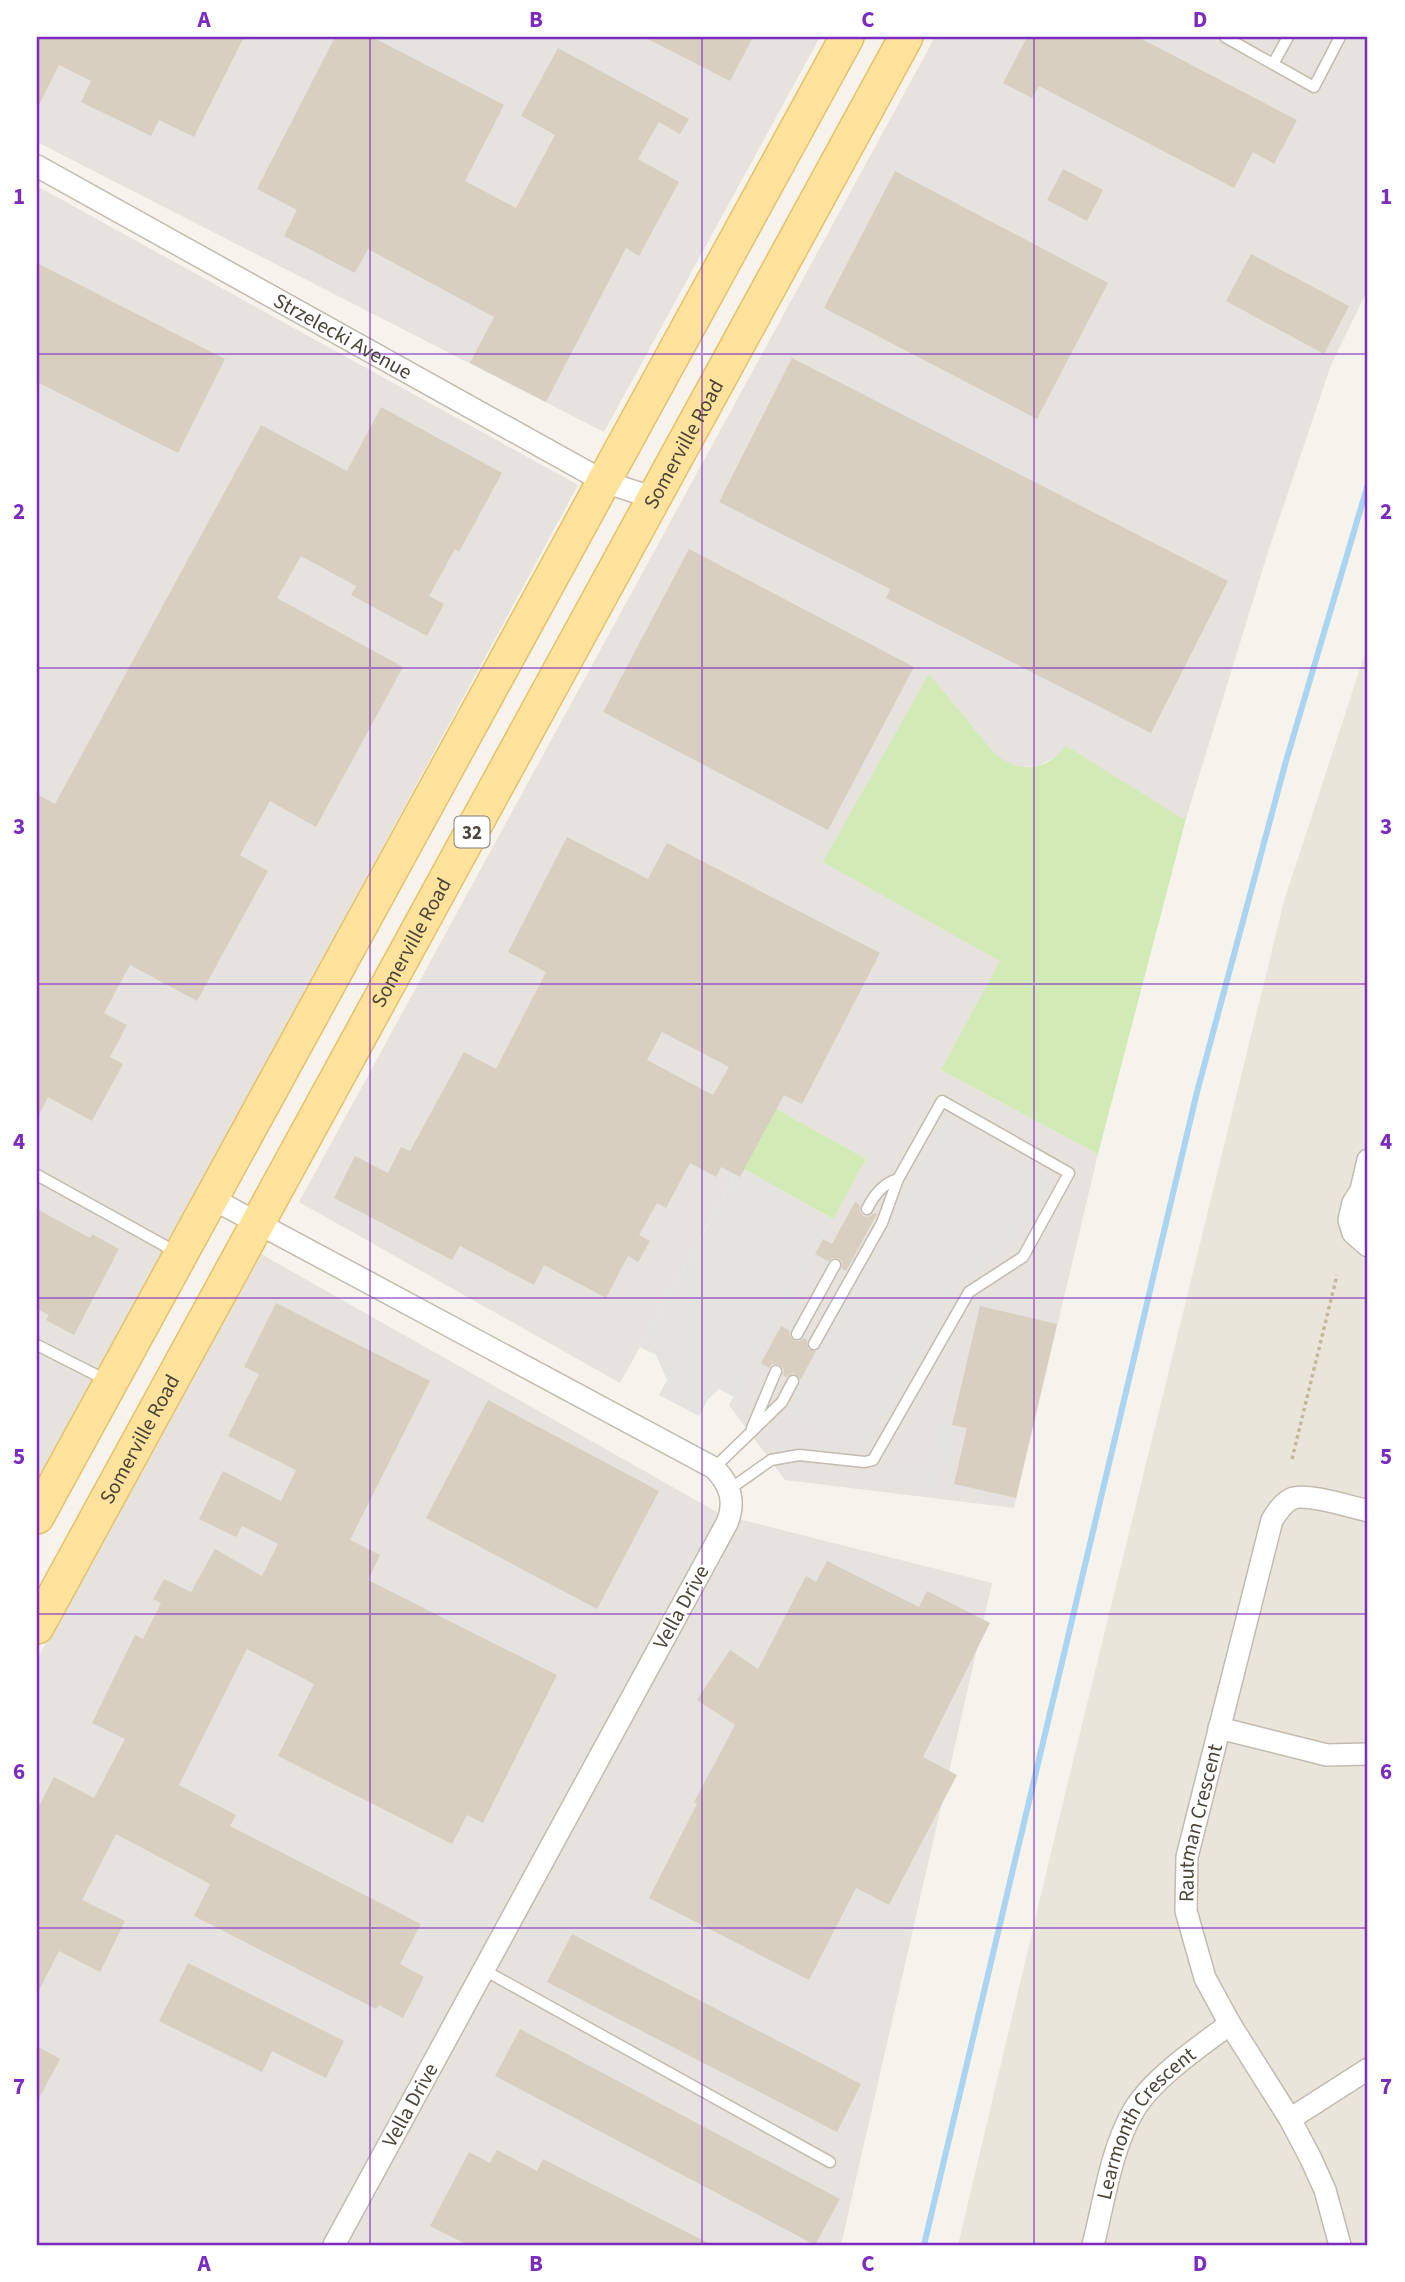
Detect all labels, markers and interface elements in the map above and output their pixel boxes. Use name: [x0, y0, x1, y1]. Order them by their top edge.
text: A: [196, 3, 211, 36]
text: B: [529, 3, 543, 36]
text: C: [861, 3, 875, 36]
text: D: [1193, 3, 1207, 36]
text: 1: [13, 180, 25, 213]
text: 1: [1380, 180, 1392, 213]
street label: Strzelecki Avenue: [268, 286, 417, 387]
street label: Somerville Road: [636, 374, 731, 514]
text: 2: [13, 495, 25, 528]
text: 2: [1380, 495, 1392, 528]
text: 3: [13, 810, 25, 843]
text: 3: [1380, 810, 1392, 843]
road number: 32: [454, 817, 490, 848]
street label: Somerville Road: [363, 872, 459, 1013]
text: 4: [13, 1125, 25, 1158]
text: 4: [1380, 1125, 1392, 1158]
street label: Somerville Road: [92, 1369, 187, 1509]
text: 5: [13, 1440, 25, 1473]
text: 5: [1380, 1440, 1392, 1473]
street label: Vella Drive: [646, 1560, 716, 1654]
street label: Rautman Crescent: [1171, 1741, 1230, 1902]
text: 6: [13, 1755, 25, 1788]
text: 6: [1380, 1755, 1392, 1788]
street label: Learmonth Crescent: [1089, 2040, 1202, 2202]
street label: Vella Drive: [375, 2058, 445, 2152]
text: 7: [13, 2070, 25, 2103]
text: 7: [1380, 2070, 1392, 2103]
text: A: [196, 2247, 211, 2280]
text: B: [529, 2247, 543, 2280]
text: C: [861, 2247, 875, 2280]
text: D: [1193, 2247, 1207, 2280]

